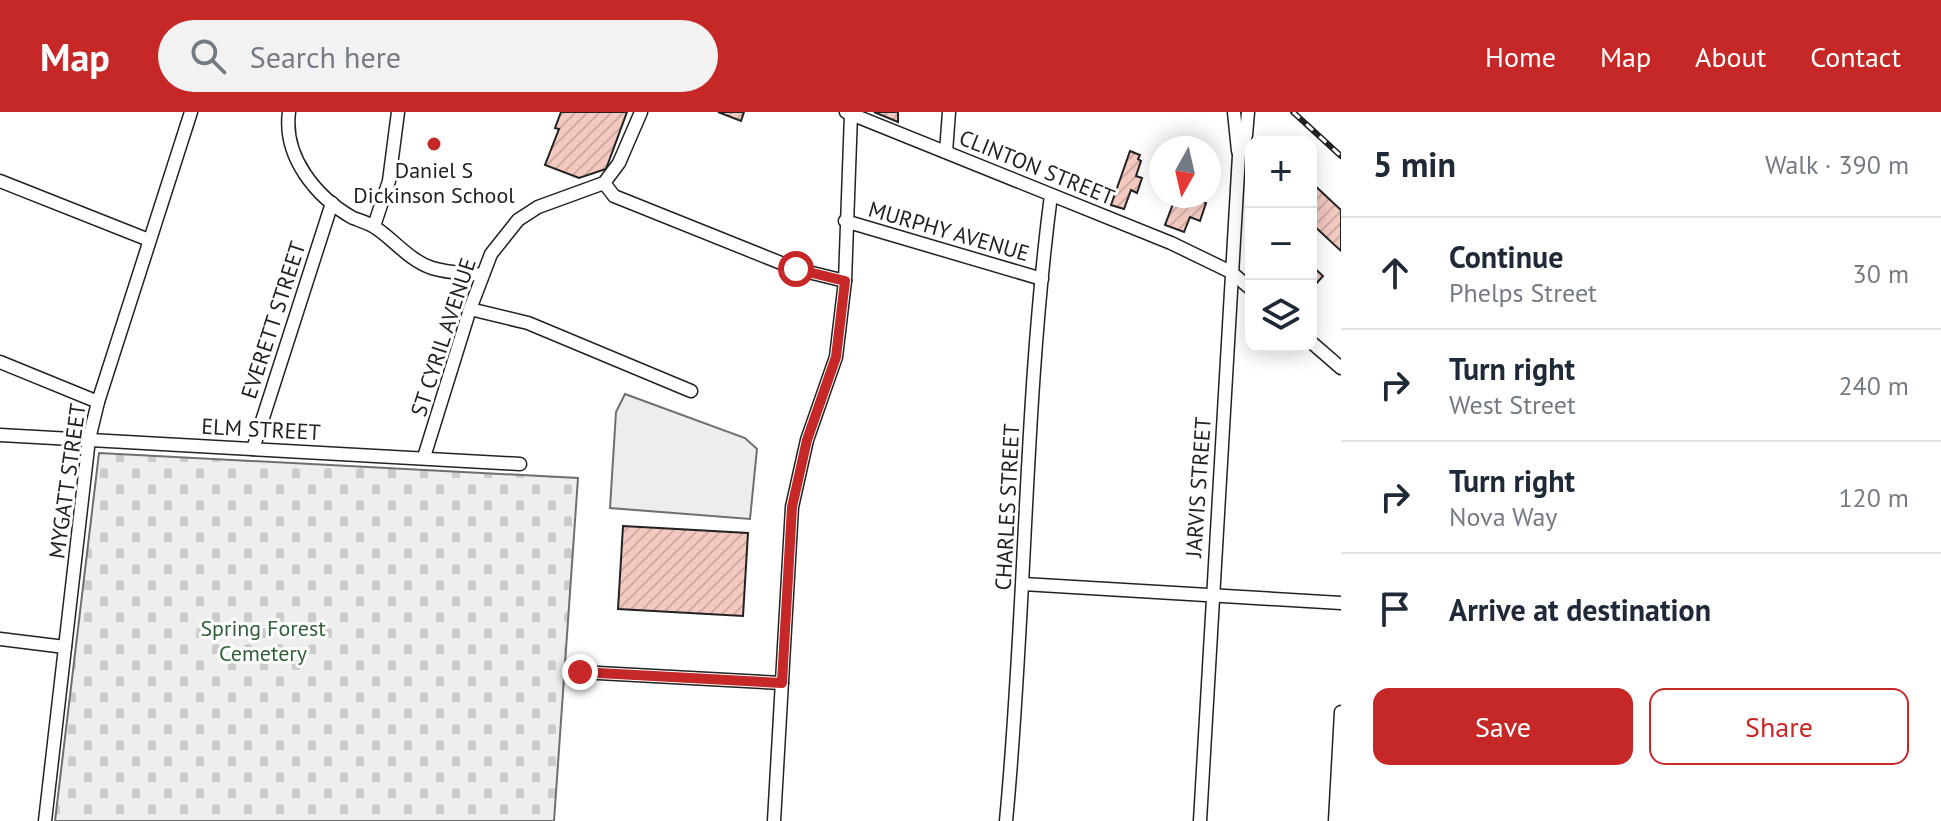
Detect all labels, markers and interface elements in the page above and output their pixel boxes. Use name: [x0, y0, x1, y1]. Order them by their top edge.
search box: [158, 20, 718, 92]
text: Map: [40, 32, 110, 81]
icon: search: [186, 34, 230, 78]
text: Search here: [250, 37, 401, 76]
text: Home: [1485, 38, 1556, 75]
text: Map: [1600, 38, 1651, 75]
text: About: [1695, 38, 1766, 75]
text: Contact: [1810, 38, 1901, 75]
street label: CLINTON STREET: [955, 123, 1119, 211]
marker: Daniel S Dickinson School: [425, 135, 443, 153]
north arrow: [1149, 136, 1221, 208]
map controls: [1245, 136, 1317, 352]
button: +: [1245, 136, 1317, 208]
text: 5 min: [1373, 142, 1456, 186]
text: Walk · 390 m: [1765, 148, 1909, 181]
place label: Daniel S Dickinson School: [353, 156, 515, 209]
street label: MURPHY AVENUE: [865, 195, 1033, 267]
button: −: [1245, 208, 1317, 280]
text: Continue: [1449, 237, 1563, 276]
street label: EVERETT STREET: [234, 238, 312, 402]
route start: [778, 251, 814, 287]
icon: ahead: [1373, 251, 1417, 295]
street label: ST CYRIL AVENUE: [404, 254, 482, 420]
text: 30 m: [1853, 257, 1909, 290]
text: Phelps Street: [1449, 276, 1597, 309]
button: layers: [1245, 280, 1317, 352]
text: Turn right: [1449, 349, 1575, 388]
icon: right: [1373, 363, 1417, 407]
text: 240 m: [1838, 369, 1909, 402]
text: West Street: [1449, 388, 1576, 421]
street label: MYGATT STREET: [42, 402, 92, 560]
street label: ELM STREET: [201, 412, 321, 446]
street label: JARVIS STREET: [1179, 416, 1217, 559]
street label: CHARLES STREET: [989, 423, 1025, 591]
text: Turn right: [1449, 461, 1575, 500]
icon: right: [1373, 475, 1417, 519]
text: 120 m: [1838, 481, 1909, 514]
text: Nova Way: [1449, 500, 1557, 533]
icon: arrive: [1373, 587, 1417, 631]
text: Arrive at destination: [1449, 590, 1711, 629]
park label: Spring Forest Cemetery: [200, 614, 326, 667]
route end: [562, 654, 598, 690]
button: Save: [1373, 688, 1633, 765]
button: Share: [1649, 688, 1909, 765]

